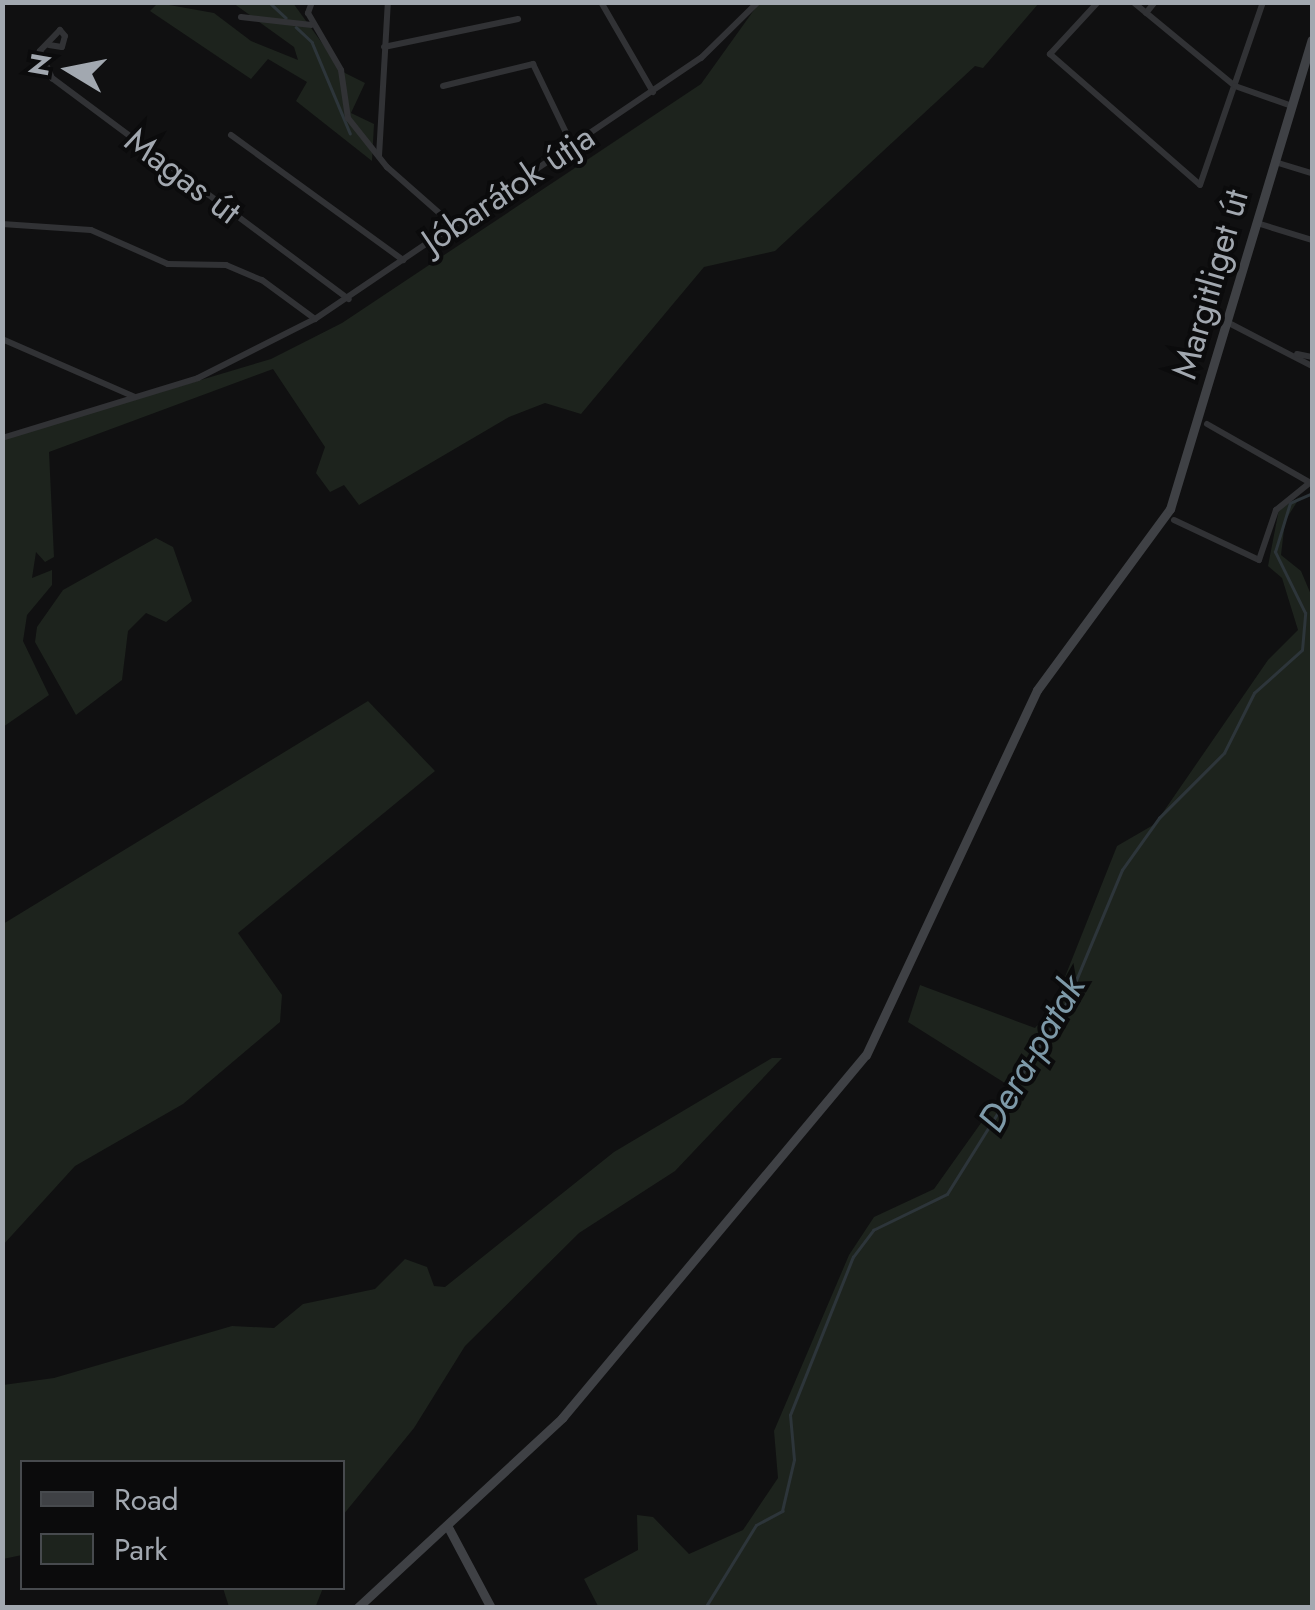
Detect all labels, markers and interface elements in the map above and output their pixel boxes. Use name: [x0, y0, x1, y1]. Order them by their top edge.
north arrow: [20, 20, 120, 120]
text: N: [18, 50, 62, 79]
street label: Jóbarátok útja: [414, 116, 602, 262]
street label: Magas út: [117, 119, 249, 233]
street label: Margitliget út: [1163, 185, 1257, 383]
water label: Dera-patak: [968, 966, 1094, 1140]
legend: [20, 1460, 345, 1590]
text: Road: [114, 1478, 179, 1521]
text: Park: [114, 1528, 167, 1571]

